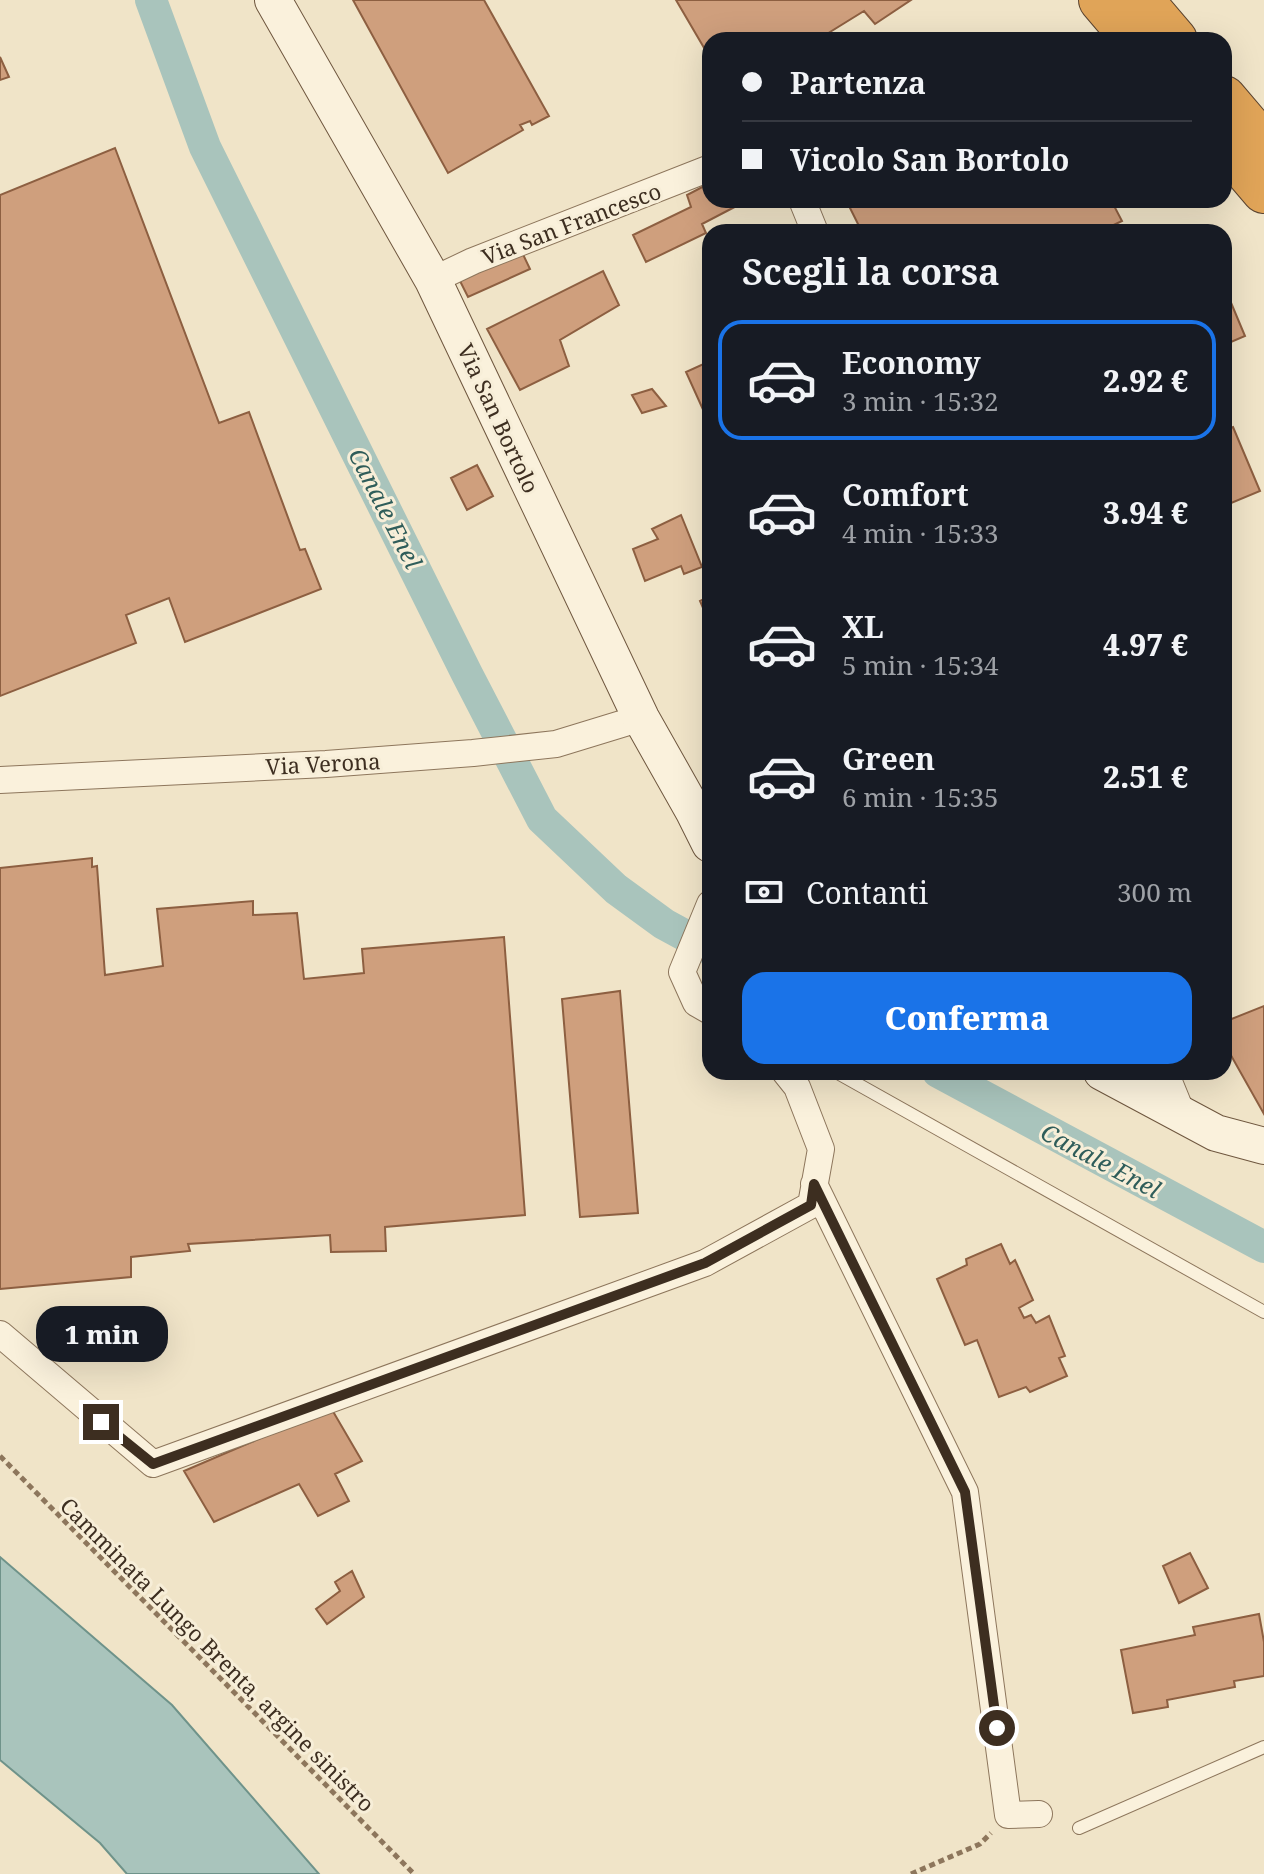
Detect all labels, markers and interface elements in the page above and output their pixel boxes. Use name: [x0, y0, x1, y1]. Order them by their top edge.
text: Partenza: [790, 62, 926, 103]
text: Vicolo San Bortolo: [790, 139, 1070, 180]
street label: Via San Francesco: [477, 175, 665, 271]
text: Scegli la corsa: [742, 247, 1000, 296]
street label: Via San Bortolo: [451, 338, 547, 498]
text: Economy: [842, 342, 981, 383]
icon: car: [746, 344, 818, 416]
text: 2.92 €: [1103, 360, 1188, 401]
text: 3 min · 15:32: [842, 383, 999, 419]
water label: Canale Enel: [342, 442, 431, 574]
text: Comfort: [842, 474, 969, 515]
icon: car: [746, 476, 818, 548]
text: 3.94 €: [1103, 492, 1188, 533]
text: 4 min · 15:33: [842, 515, 999, 551]
text: XL: [842, 606, 884, 647]
icon: car: [746, 608, 818, 680]
text: 4.97 €: [1103, 624, 1188, 665]
text: 5 min · 15:34: [842, 647, 999, 683]
text: Green: [842, 738, 935, 779]
icon: car: [746, 740, 818, 812]
street label: Via Verona: [265, 745, 381, 781]
text: 2.51 €: [1103, 756, 1188, 797]
text: 6 min · 15:35: [842, 779, 999, 815]
icon: cash: [742, 870, 786, 914]
text: Contanti: [806, 872, 928, 913]
text: 300 m: [1117, 874, 1192, 910]
button: Conferma: [742, 972, 1192, 1064]
water label: Canale Enel: [1035, 1115, 1167, 1206]
callout: 1 min: [35, 1306, 167, 1362]
text: 1 min: [65, 1316, 139, 1352]
route end: [83, 1404, 119, 1440]
street label: Camminata Lungo Brenta, argine sinistro: [54, 1490, 382, 1818]
route start: [979, 1710, 1015, 1746]

